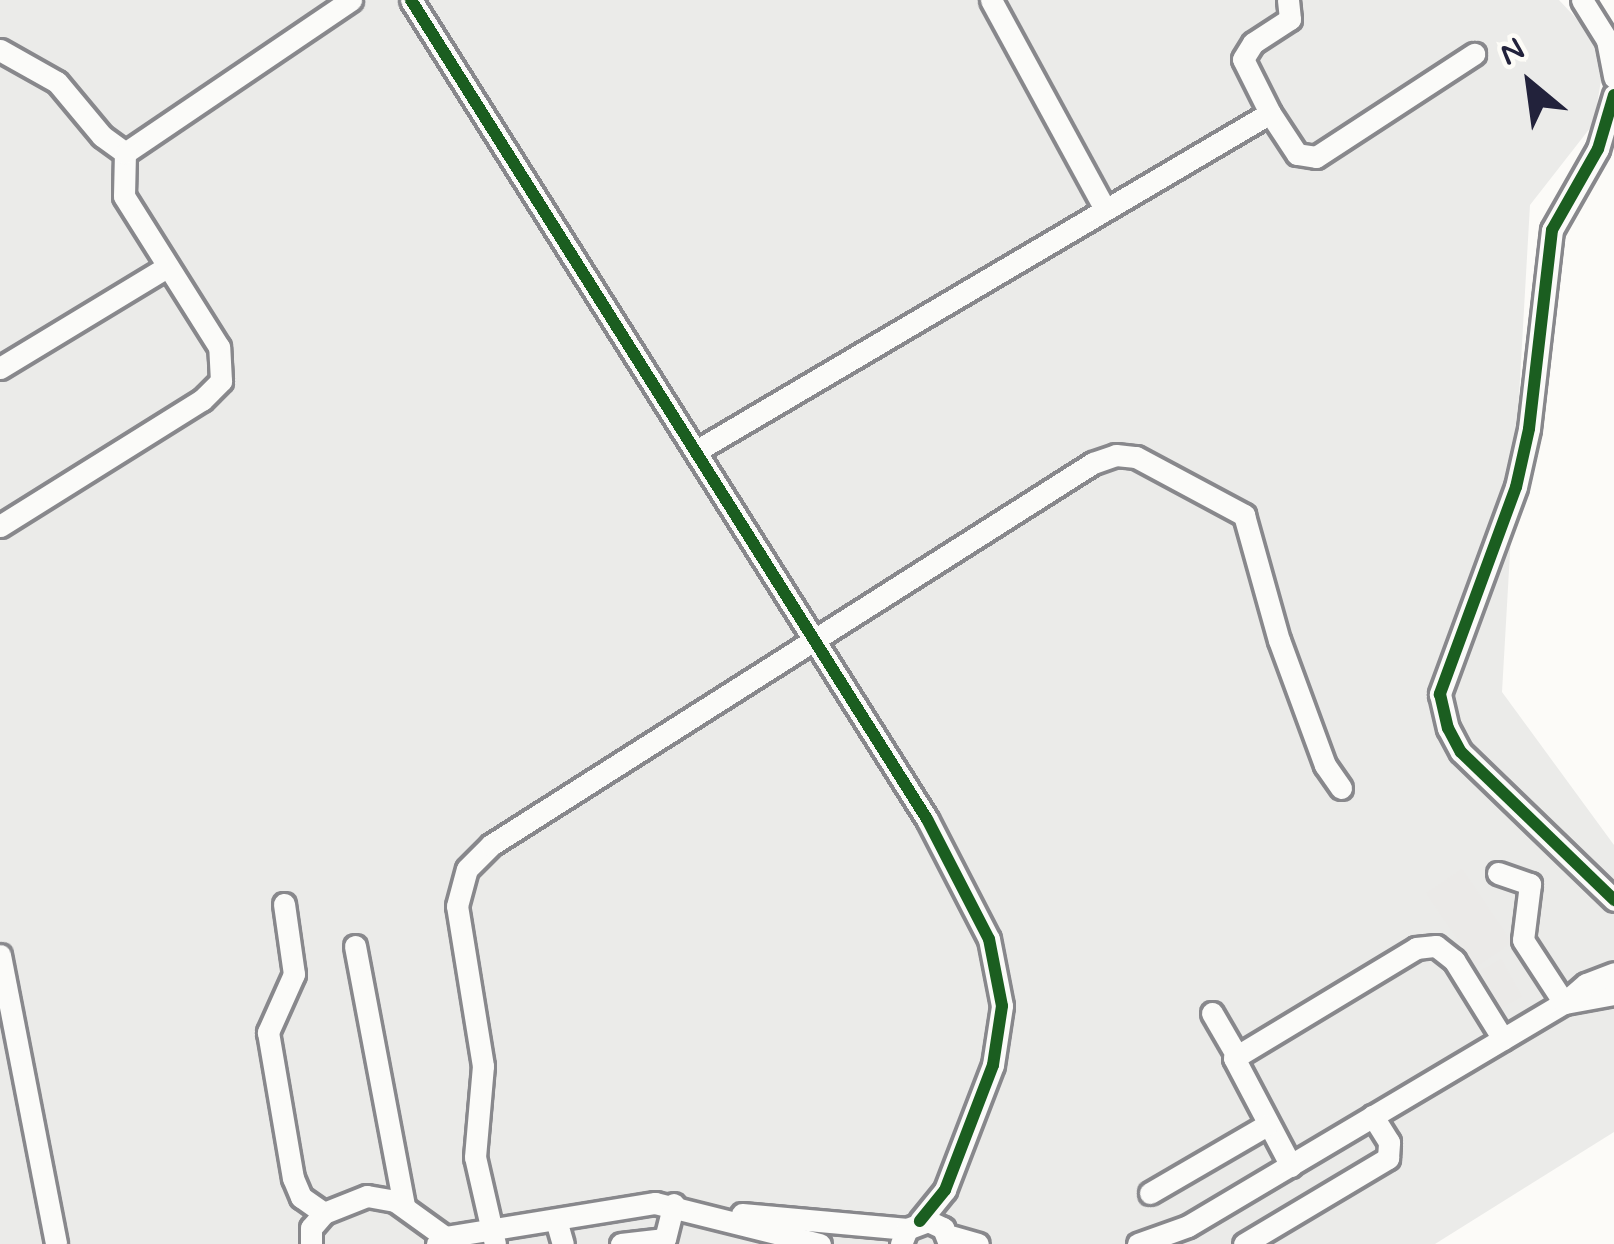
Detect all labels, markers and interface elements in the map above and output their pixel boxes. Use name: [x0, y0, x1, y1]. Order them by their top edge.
north arrow: [1470, 24, 1590, 144]
text: N: [1492, 28, 1533, 77]

